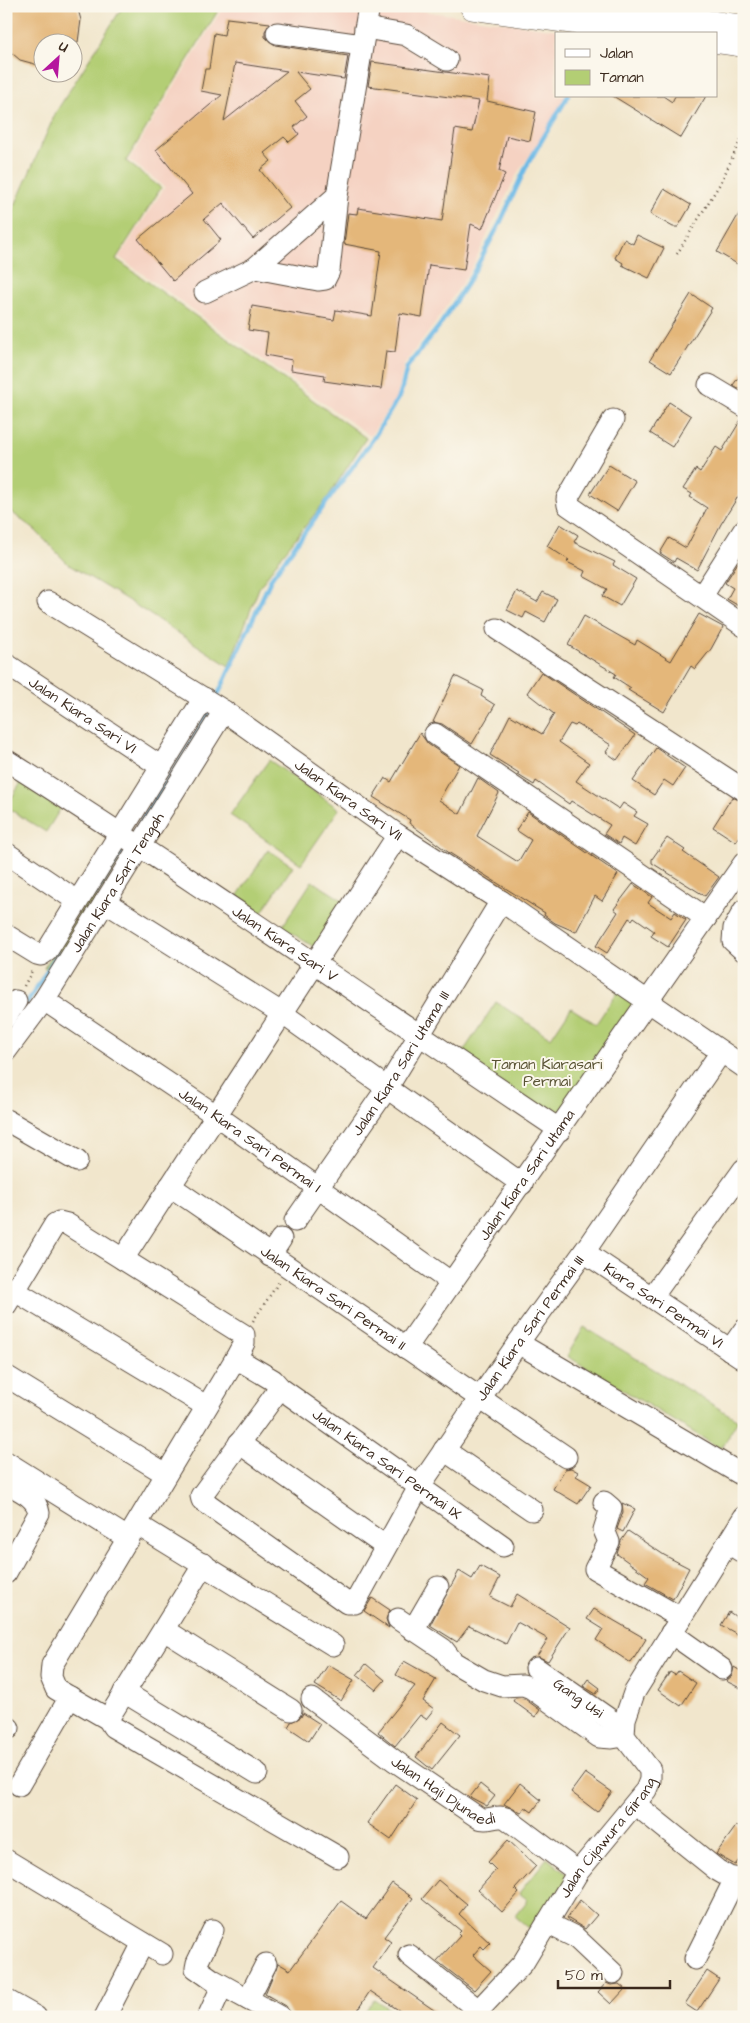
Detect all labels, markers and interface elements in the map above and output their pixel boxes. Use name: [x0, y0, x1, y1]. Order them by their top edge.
north arrow: [32, 32, 82, 82]
legend: [555, 32, 718, 98]
text: U: [55, 37, 71, 58]
text: Jalan: [600, 43, 634, 64]
text: Taman: [600, 67, 644, 88]
street label: Jalan Kiara Sari VI: [25, 671, 141, 758]
street label: Jalan Kiara Sari VII: [290, 754, 406, 846]
street label: Jalan Kiara Sari Tengah: [66, 808, 169, 957]
street label: Jalan Kiara Sari V: [228, 900, 342, 987]
street label: Jalan Kiara Sari Utama III: [347, 987, 454, 1140]
park label: Taman Kiarasari Permai: [492, 1054, 603, 1092]
street label: Jalan Kiara Sari Permai I: [174, 1083, 325, 1197]
street label: Jalan Kiara Sari Utama: [474, 1105, 580, 1245]
street label: Jalan Kiara Sari Permai II: [256, 1241, 410, 1355]
street label: Jalan Kiara Sari Permai III: [471, 1251, 589, 1405]
street label: Kiara Sari Permai VI: [600, 1258, 728, 1353]
street label: Jalan Kiara Sari Permai IX: [308, 1404, 466, 1524]
street label: Gang Usi: [549, 1673, 609, 1723]
street label: Jalan Haji Djunaedi: [387, 1751, 498, 1830]
street label: Jalan Cijawura Girang: [554, 1774, 662, 1902]
scale bar: [558, 1958, 670, 1990]
text: 50 m: [565, 1965, 603, 1986]

